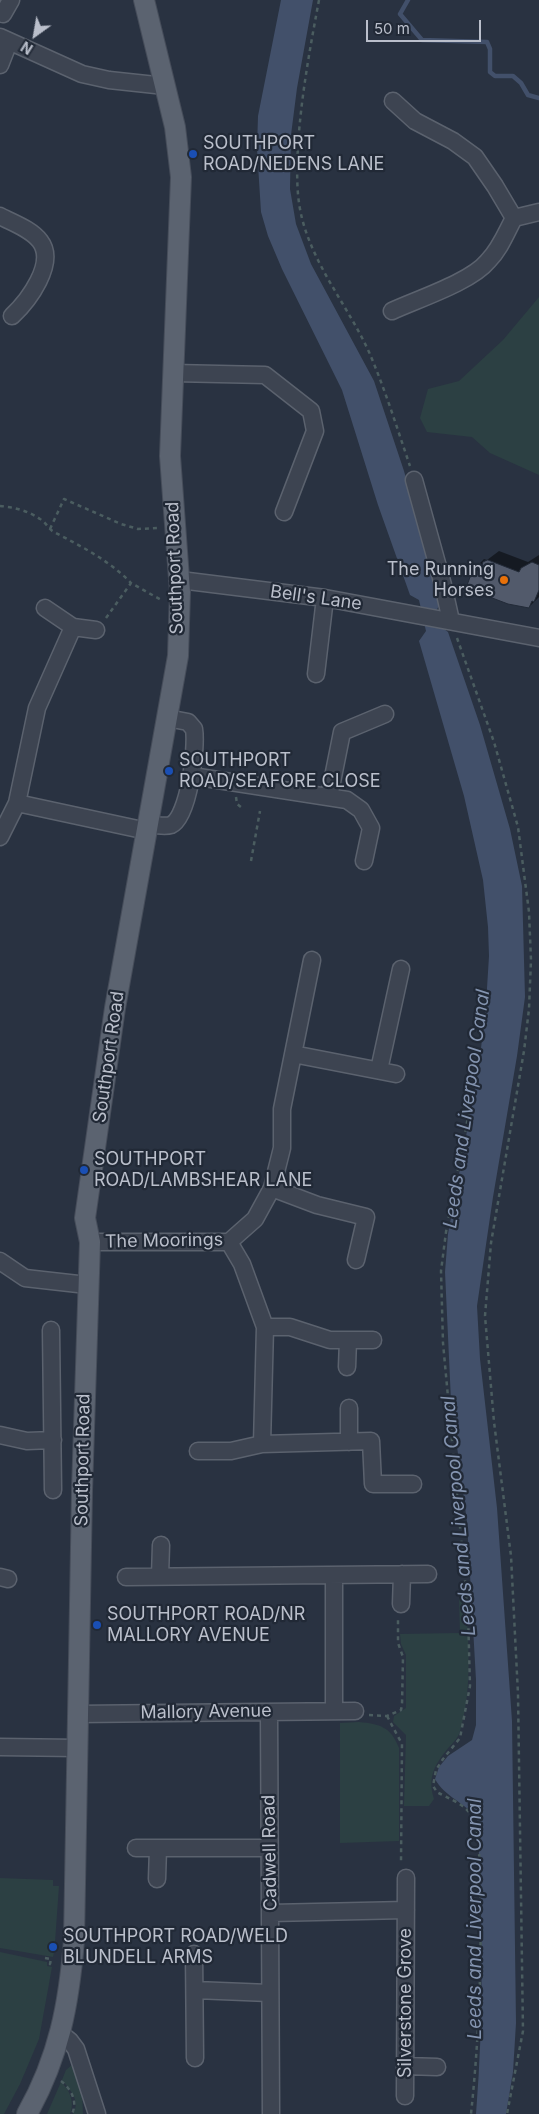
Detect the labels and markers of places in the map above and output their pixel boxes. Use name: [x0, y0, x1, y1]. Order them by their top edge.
place label: SOUTHPORT ROAD/NEDENS LANE: [203, 133, 384, 176]
marker: SOUTHPORT ROAD/NEDENS LANE: [187, 148, 199, 160]
place label: The Running Horses: [387, 559, 494, 602]
marker: The Running Horses: [498, 574, 510, 586]
place label: SOUTHPORT ROAD/SEAFORE CLOSE: [179, 750, 381, 792]
marker: SOUTHPORT ROAD/SEAFORE CLOSE: [163, 765, 175, 777]
place label: SOUTHPORT ROAD/LAMBSHEAR LANE: [94, 1149, 312, 1192]
marker: SOUTHPORT ROAD/LAMBSHEAR LANE: [78, 1164, 90, 1176]
place label: SOUTHPORT ROAD/NR MALLORY AVENUE: [107, 1604, 305, 1646]
marker: SOUTHPORT ROAD/NR MALLORY AVENUE: [91, 1619, 103, 1631]
place label: SOUTHPORT ROAD/WELD BLUNDELL ARMS: [63, 1926, 288, 1968]
marker: SOUTHPORT ROAD/WELD BLUNDELL ARMS: [47, 1941, 59, 1953]

